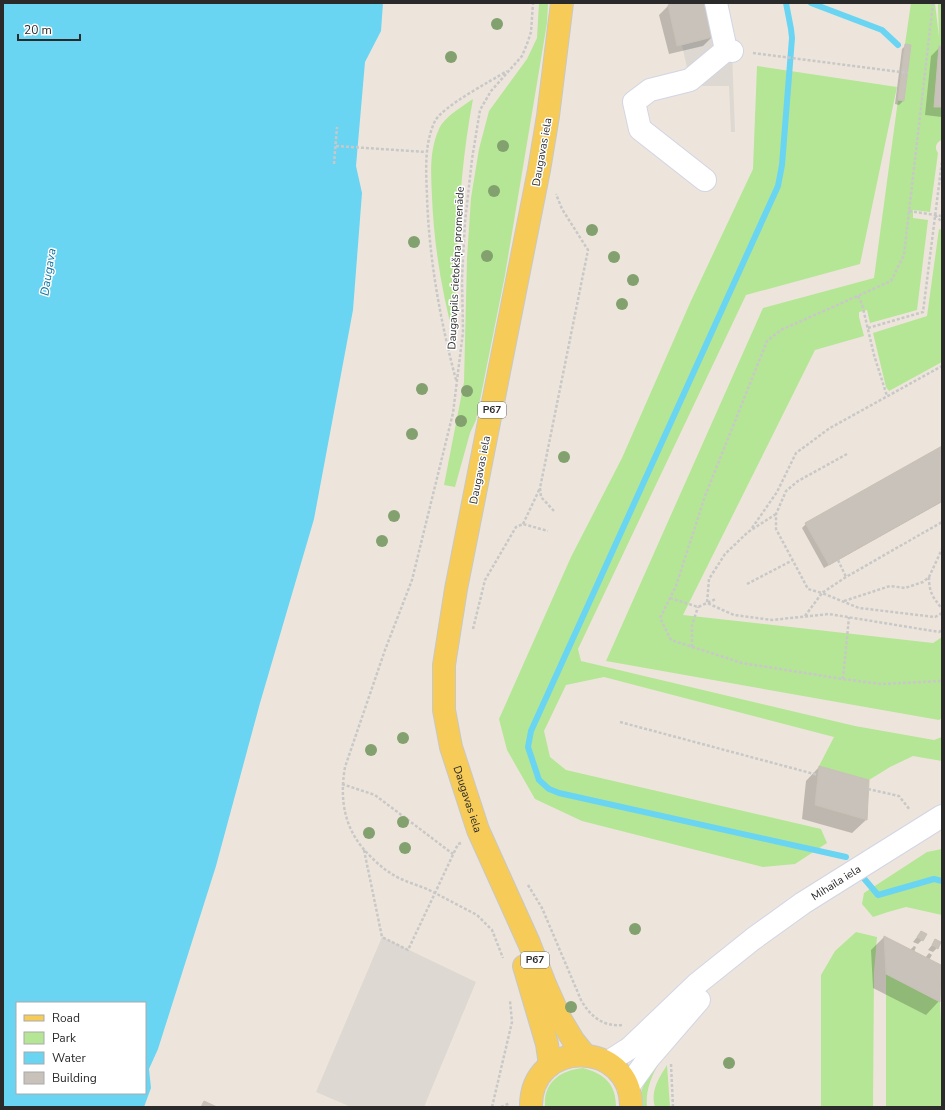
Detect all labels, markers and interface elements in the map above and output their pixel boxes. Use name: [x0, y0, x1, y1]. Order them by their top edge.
scale bar: [18, 16, 80, 42]
text: 20 m: [24, 22, 52, 38]
street label: Daugavas iela: [529, 116, 555, 187]
street label: Daugavpils cietokšņa promenāde: [444, 186, 468, 350]
water label: Daugava: [36, 247, 60, 297]
road number: P67: [478, 402, 506, 418]
street label: Daugavas iela: [466, 434, 494, 505]
street label: Daugavas iela: [450, 764, 486, 834]
street label: Mihaila iela: [808, 861, 864, 904]
road number: P67: [521, 952, 549, 968]
legend: [16, 1002, 146, 1094]
text: Road: [52, 1010, 80, 1026]
text: Park: [52, 1030, 77, 1046]
text: Water: [52, 1050, 86, 1066]
text: Building: [52, 1070, 97, 1086]

